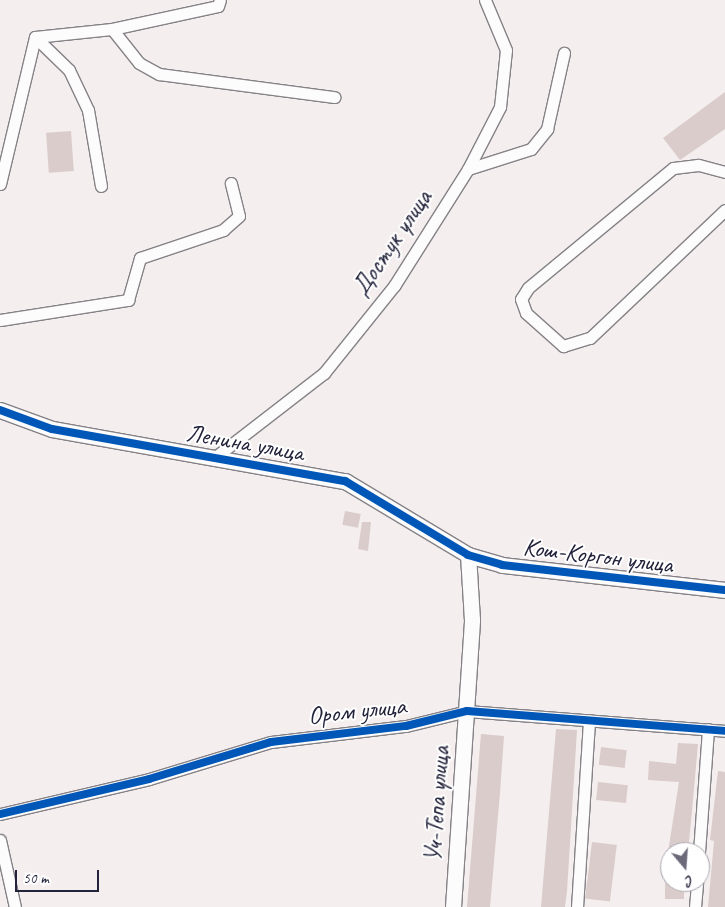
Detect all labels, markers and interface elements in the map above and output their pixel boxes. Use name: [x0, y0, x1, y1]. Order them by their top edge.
street label: Достук улица: [345, 184, 439, 302]
street label: Ленина улица: [184, 418, 306, 468]
street label: Кош-Коргон улица: [521, 532, 675, 580]
street label: Ором улица: [306, 691, 408, 731]
street label: Уч-Тепа улица: [418, 744, 456, 864]
north arrow: [660, 842, 710, 892]
scale bar: [18, 860, 101, 892]
text: 50 m: [23, 869, 49, 888]
text: С: [684, 872, 695, 890]

